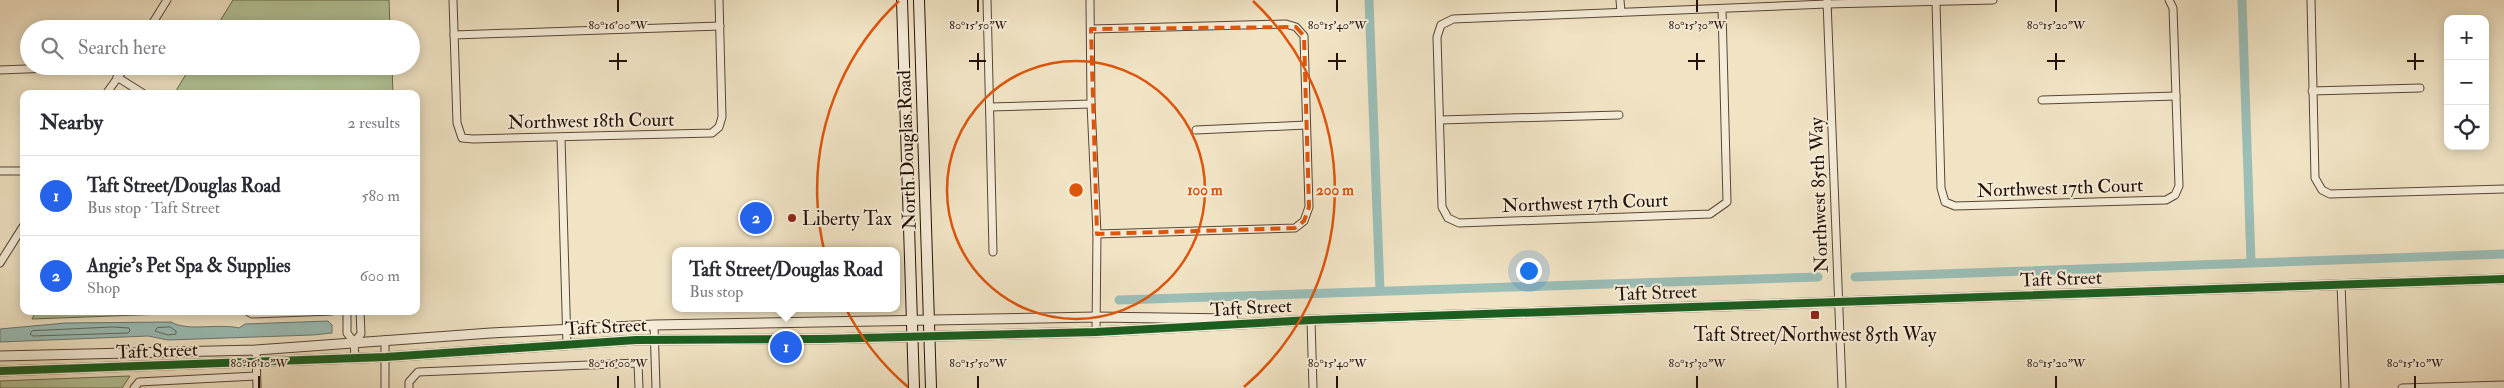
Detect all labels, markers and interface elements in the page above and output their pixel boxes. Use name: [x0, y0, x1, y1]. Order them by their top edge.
map controls: [2444, 15, 2489, 150]
button: +: [2444, 15, 2489, 60]
text: 80°16'00"W: [588, 18, 648, 33]
text: 80°15'50"W: [949, 18, 1007, 33]
text: 80°15'40"W: [1308, 18, 1367, 33]
text: 80°15'30"W: [1669, 18, 1726, 33]
text: 80°15'20"W: [2027, 18, 2086, 33]
search box: [20, 20, 420, 75]
icon: search: [38, 34, 66, 62]
text: Search here: [78, 36, 166, 60]
button: −: [2444, 60, 2489, 105]
street label: North Douglas Road: [892, 69, 922, 230]
button: locate: [2444, 105, 2489, 150]
street label: Northwest 18th Court: [507, 108, 675, 134]
text: Nearby: [40, 109, 103, 136]
text: 2 results: [347, 113, 400, 133]
street label: Northwest 85th Way: [1804, 116, 1834, 273]
street label: Northwest 17th Court: [1976, 173, 2144, 203]
text: Taft Street/Douglas Road: [87, 174, 281, 198]
centre of rings: [1067, 181, 1085, 199]
text: 100 m: [1187, 181, 1223, 200]
text: 200 m: [1316, 181, 1354, 200]
text: 1: [53, 186, 59, 206]
text: 580 m: [361, 186, 400, 206]
street label: Northwest 17th Court: [1501, 188, 1669, 218]
text: Bus stop · Taft Street: [87, 198, 220, 218]
pin: 2: [740, 199, 772, 237]
place label: Liberty Tax: [802, 207, 892, 231]
marker: Liberty Tax: [786, 212, 798, 224]
popup: [672, 247, 900, 312]
text: Angie's Pet Spa & Supplies: [87, 254, 290, 278]
text: Taft Street/Douglas Road: [689, 258, 883, 282]
your location: [1516, 258, 1542, 284]
text: 2: [52, 266, 60, 286]
text: 600 m: [360, 266, 400, 286]
street label: Taft Street: [2020, 266, 2102, 292]
text: Shop: [87, 278, 120, 298]
street label: Taft Street: [1615, 280, 1697, 306]
text: Bus stop: [689, 282, 743, 302]
street label: Taft Street: [1210, 294, 1293, 322]
marker: Taft Street/Northwest 85th Way: [1809, 309, 1821, 321]
street label: Taft Street: [565, 313, 648, 341]
place label: Taft Street/Northwest 85th Way: [1694, 323, 1937, 347]
pin: 1: [770, 328, 802, 366]
street label: Taft Street: [116, 338, 198, 364]
text: 80°16'10"W: [230, 356, 288, 371]
text: 80°16'00"W: [588, 356, 648, 371]
text: 80°15'50"W: [949, 356, 1007, 371]
text: 80°15'40"W: [1308, 356, 1367, 371]
text: 80°15'30"W: [1669, 356, 1726, 371]
text: 80°15'20"W: [2027, 356, 2086, 371]
text: 80°15'10"W: [2387, 356, 2444, 371]

